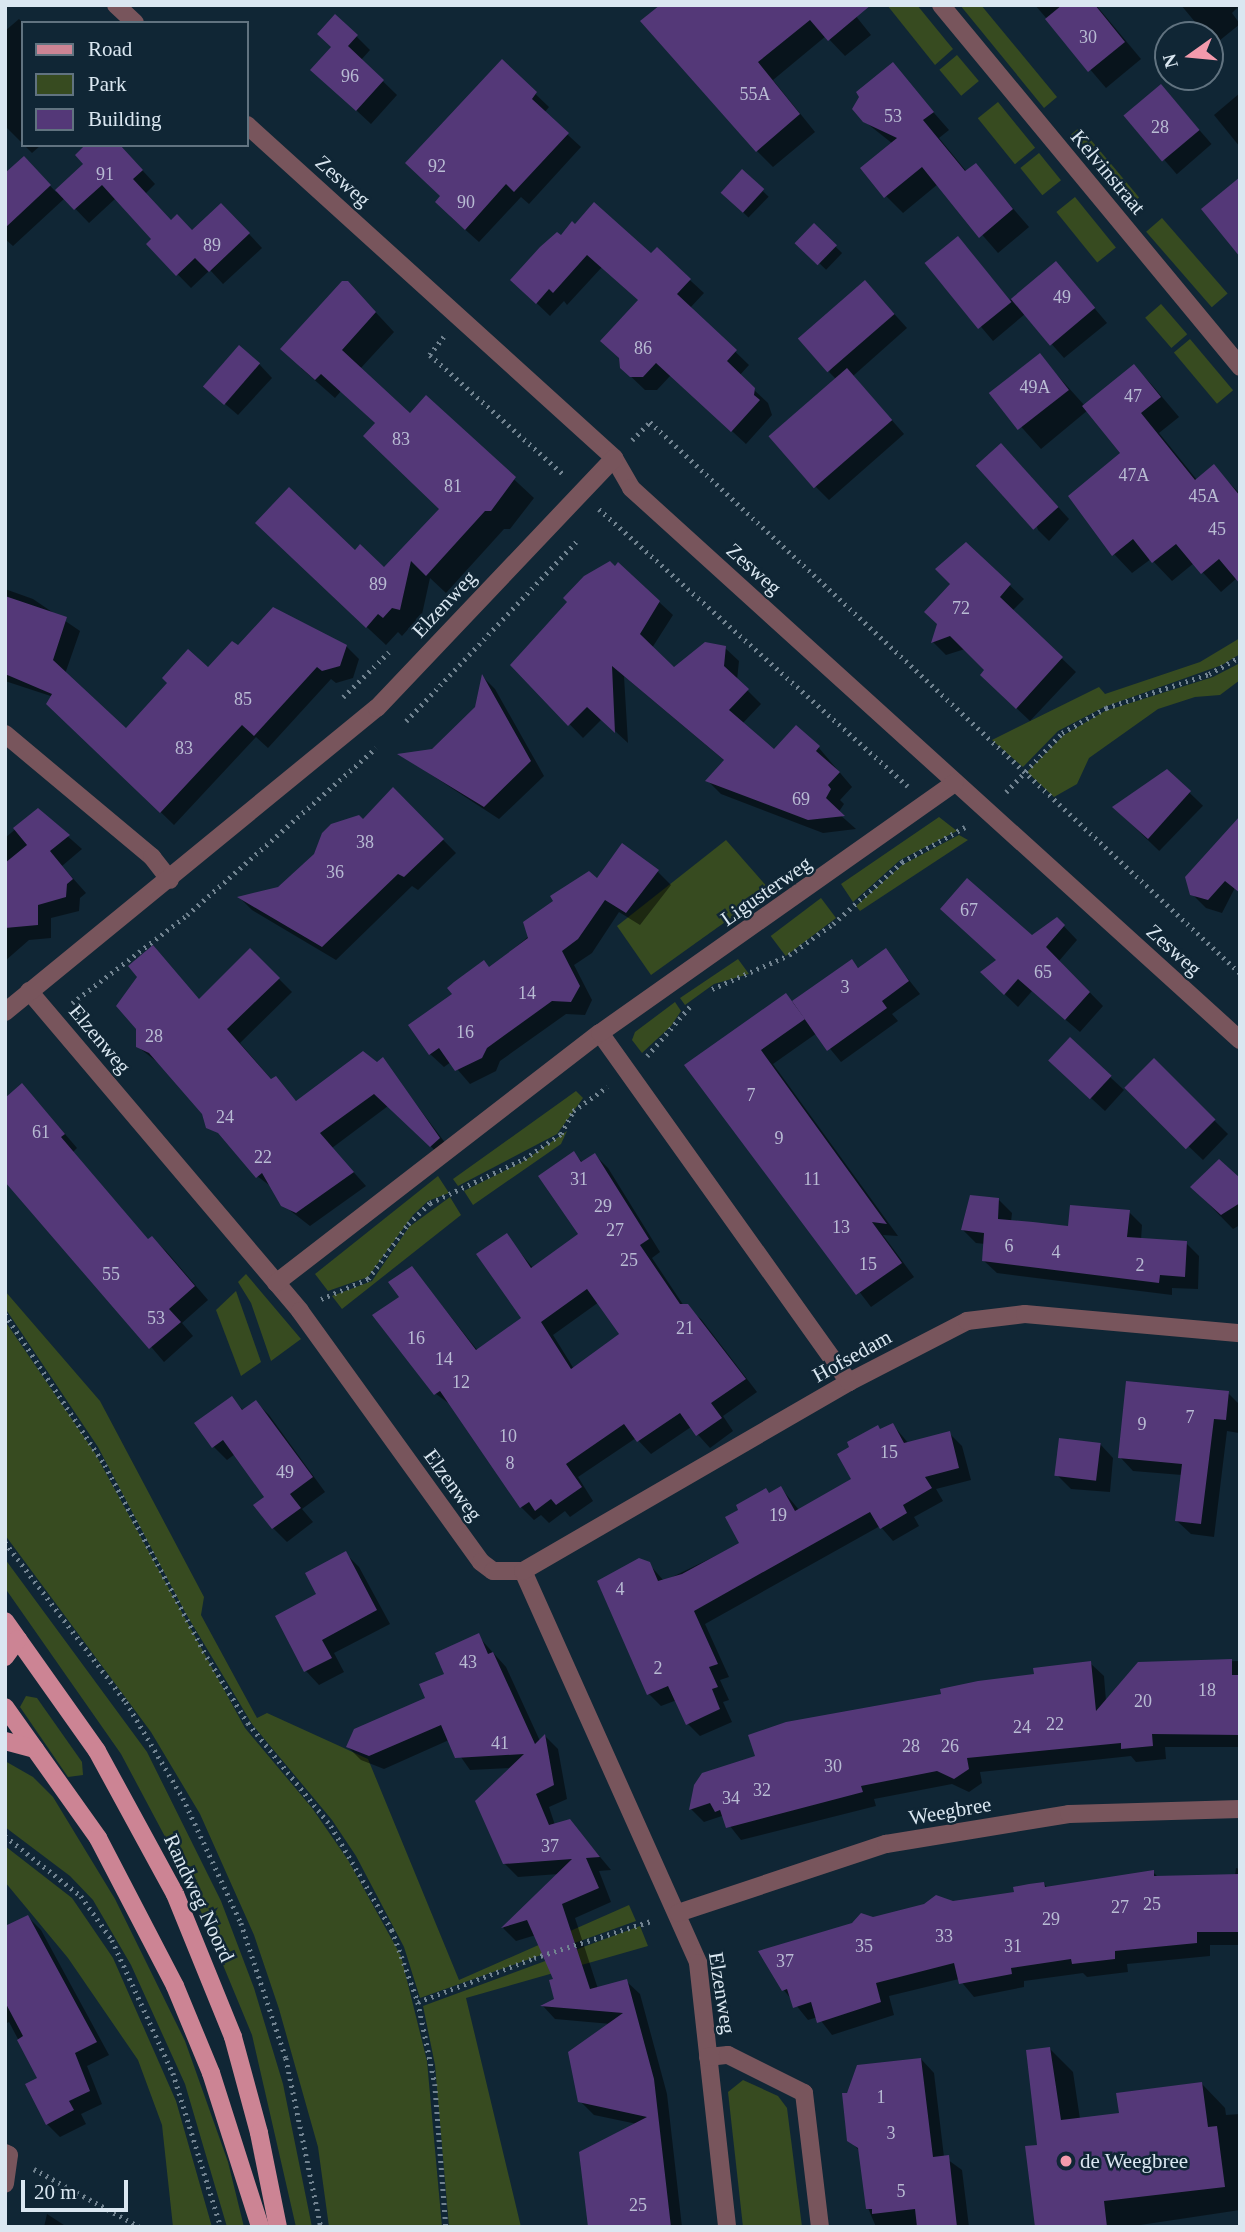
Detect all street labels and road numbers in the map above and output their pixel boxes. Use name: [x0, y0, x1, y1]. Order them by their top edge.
street label: Kelvinstraat: [1065, 125, 1151, 219]
street label: Zesweg: [310, 150, 376, 212]
street label: Zesweg: [721, 538, 787, 600]
street label: Elzenweg: [407, 565, 481, 643]
street label: Ligusterweg: [716, 851, 816, 931]
street label: Zesweg: [1141, 919, 1207, 981]
street label: Elzenweg: [64, 999, 136, 1079]
street label: Hofsedam: [808, 1324, 896, 1388]
street label: Elzenweg: [418, 1444, 488, 1526]
street label: Weegbree: [907, 1791, 993, 1831]
street label: Randweg Noord: [158, 1830, 240, 1966]
street label: Elzenweg: [703, 1950, 741, 2036]

